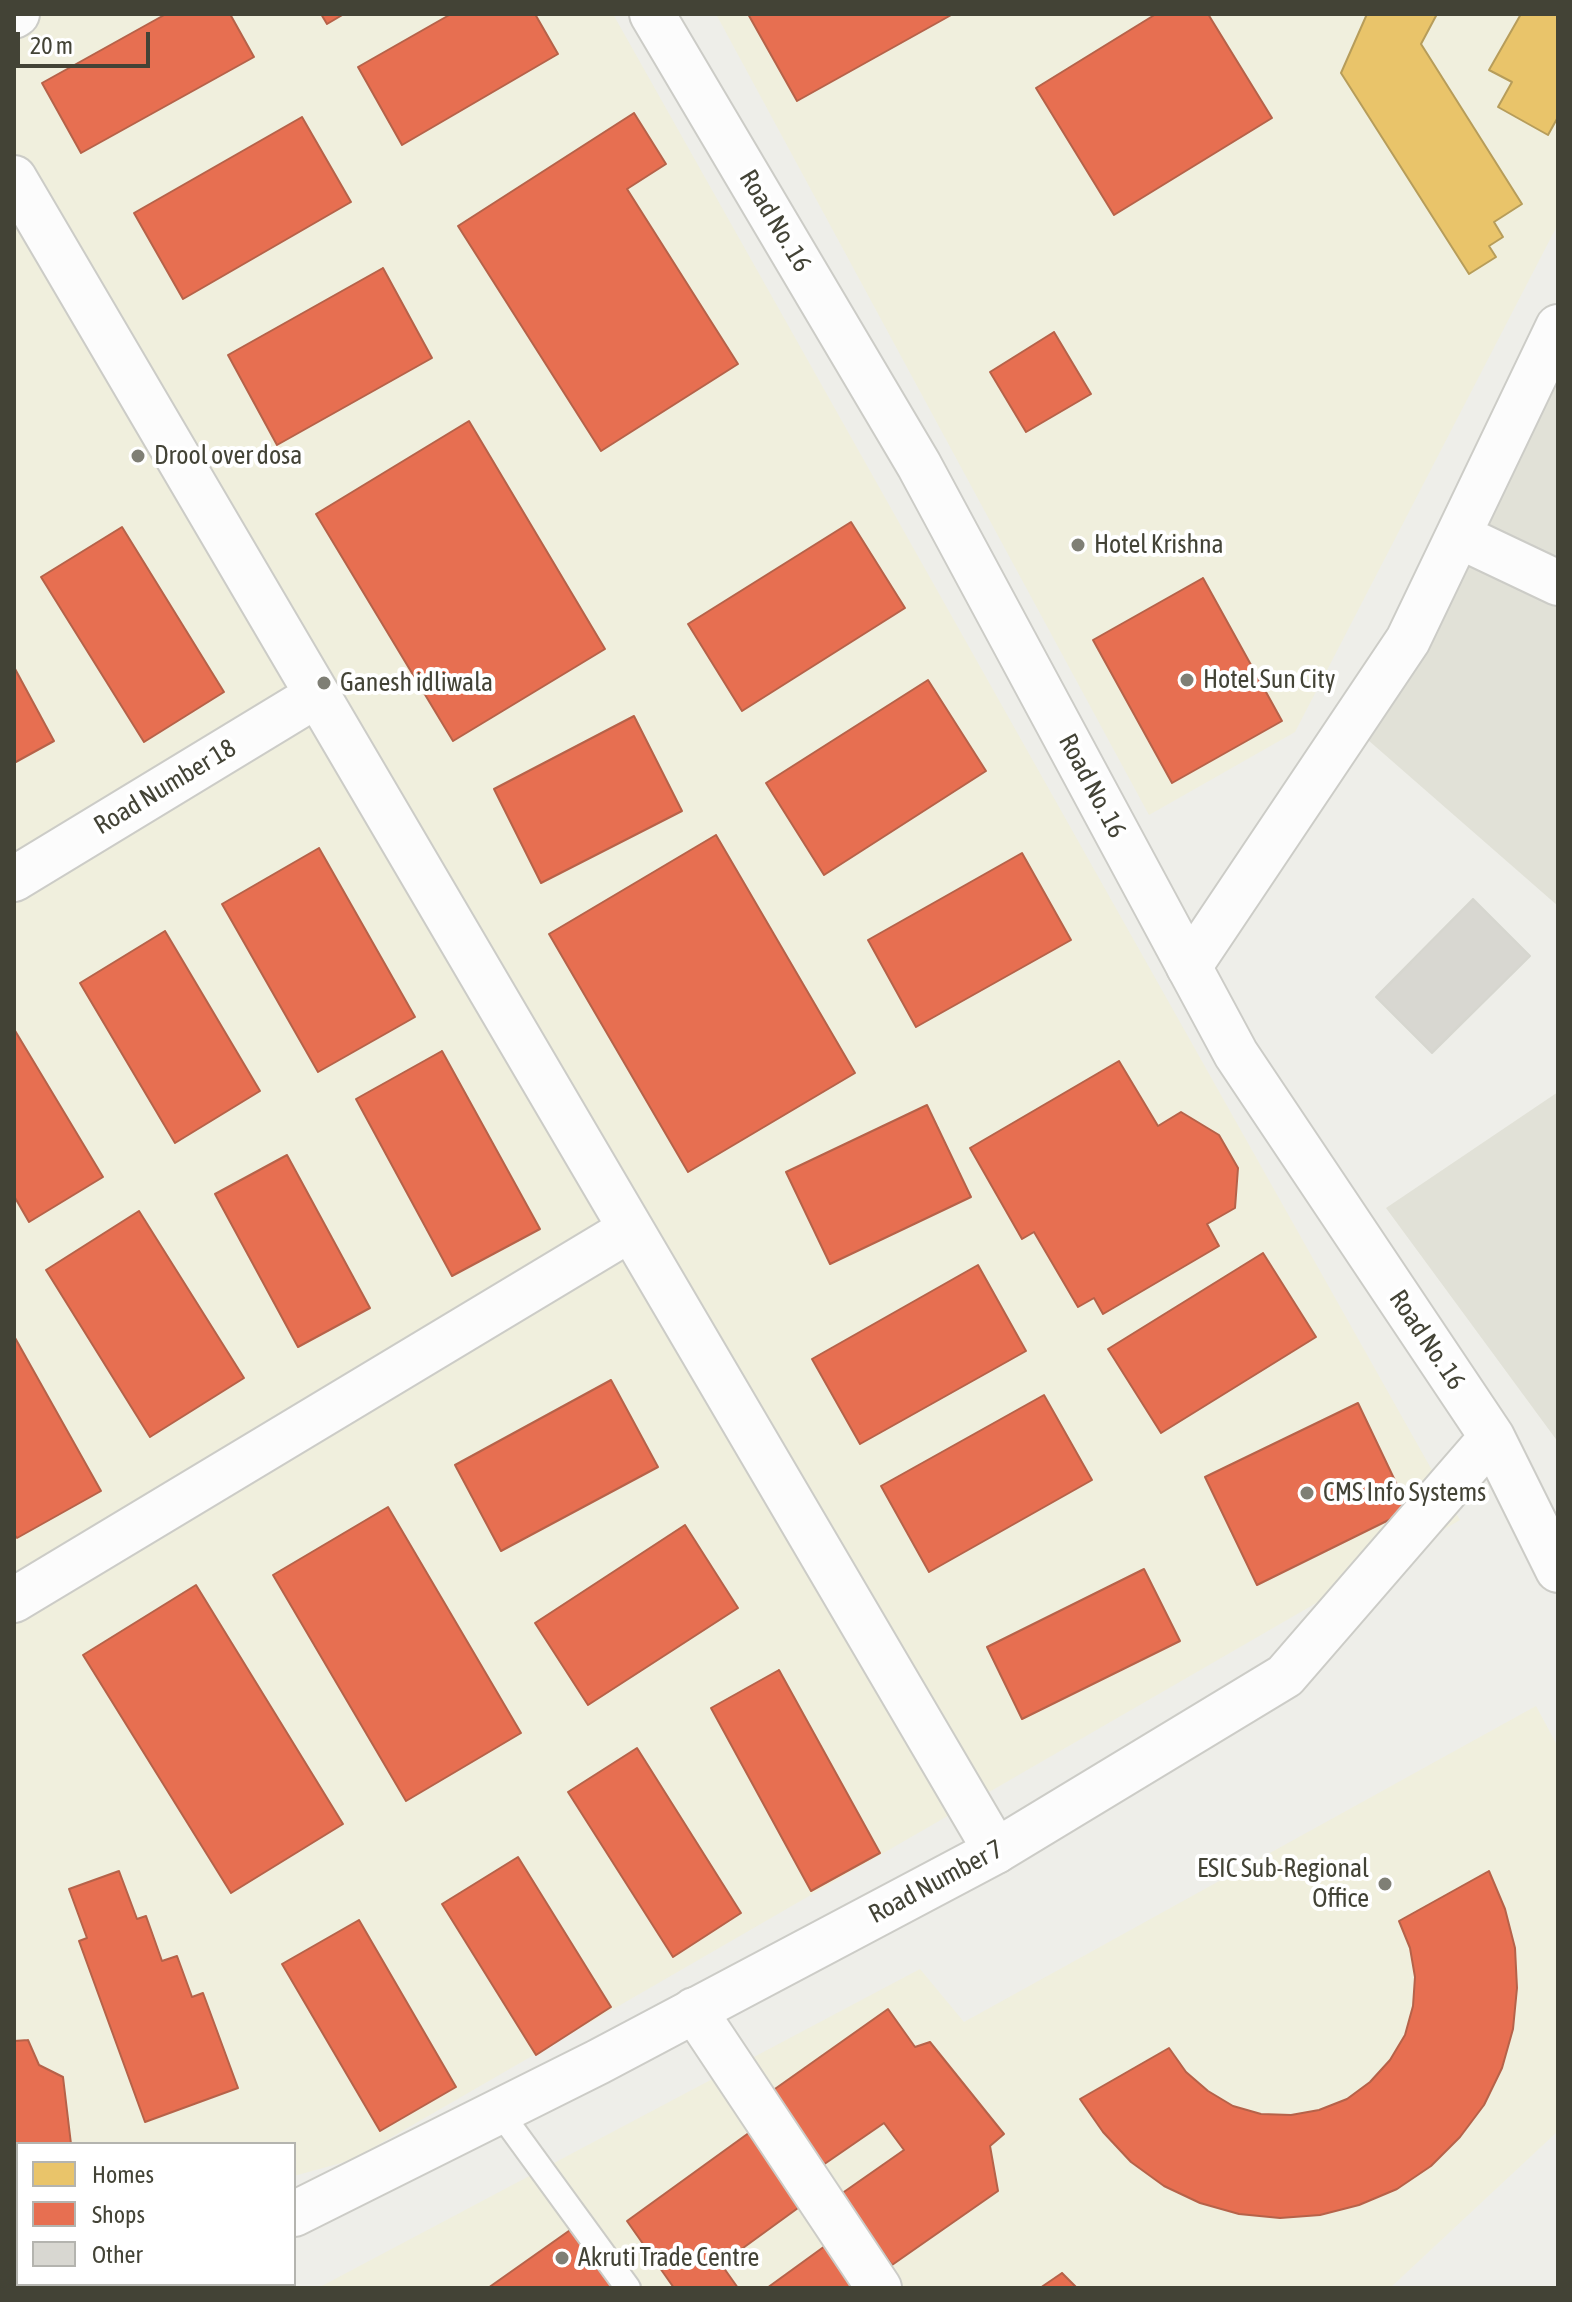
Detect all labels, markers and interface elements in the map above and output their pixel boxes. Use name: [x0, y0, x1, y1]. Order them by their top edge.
scale bar: [20, 16, 154, 66]
text: 20 m: [30, 32, 73, 59]
street label: Road No. 16: [732, 164, 818, 278]
place label: Drool over dosa: [154, 440, 302, 472]
marker: Drool over dosa: [129, 447, 147, 465]
place label: Hotel Krishna: [1094, 529, 1224, 561]
marker: Hotel Krishna: [1069, 536, 1087, 554]
place label: Hotel Sun City: [1203, 664, 1335, 696]
place label: Ganesh idliwala: [340, 667, 493, 699]
marker: Hotel Sun City: [1178, 671, 1196, 689]
marker: Ganesh idliwala: [315, 674, 333, 692]
street label: Road No. 16: [1052, 729, 1132, 843]
street label: Road Number 18: [89, 733, 241, 841]
street label: Road No. 16: [1382, 1284, 1472, 1396]
place label: CMS Info Systems: [1323, 1477, 1486, 1509]
marker: CMS Info Systems: [1298, 1484, 1316, 1502]
street label: Road Number 7: [864, 1834, 1008, 1930]
place label: ESIC Sub-Regional Office: [1197, 1853, 1369, 1914]
marker: ESIC Sub-Regional Office: [1376, 1875, 1394, 1893]
legend: [16, 2142, 296, 2286]
text: Homes: [92, 2161, 154, 2188]
text: Shops: [92, 2201, 145, 2228]
text: Other: [92, 2241, 143, 2268]
place label: Akruti Trade Centre: [578, 2242, 759, 2274]
marker: Akruti Trade Centre: [553, 2249, 571, 2267]

